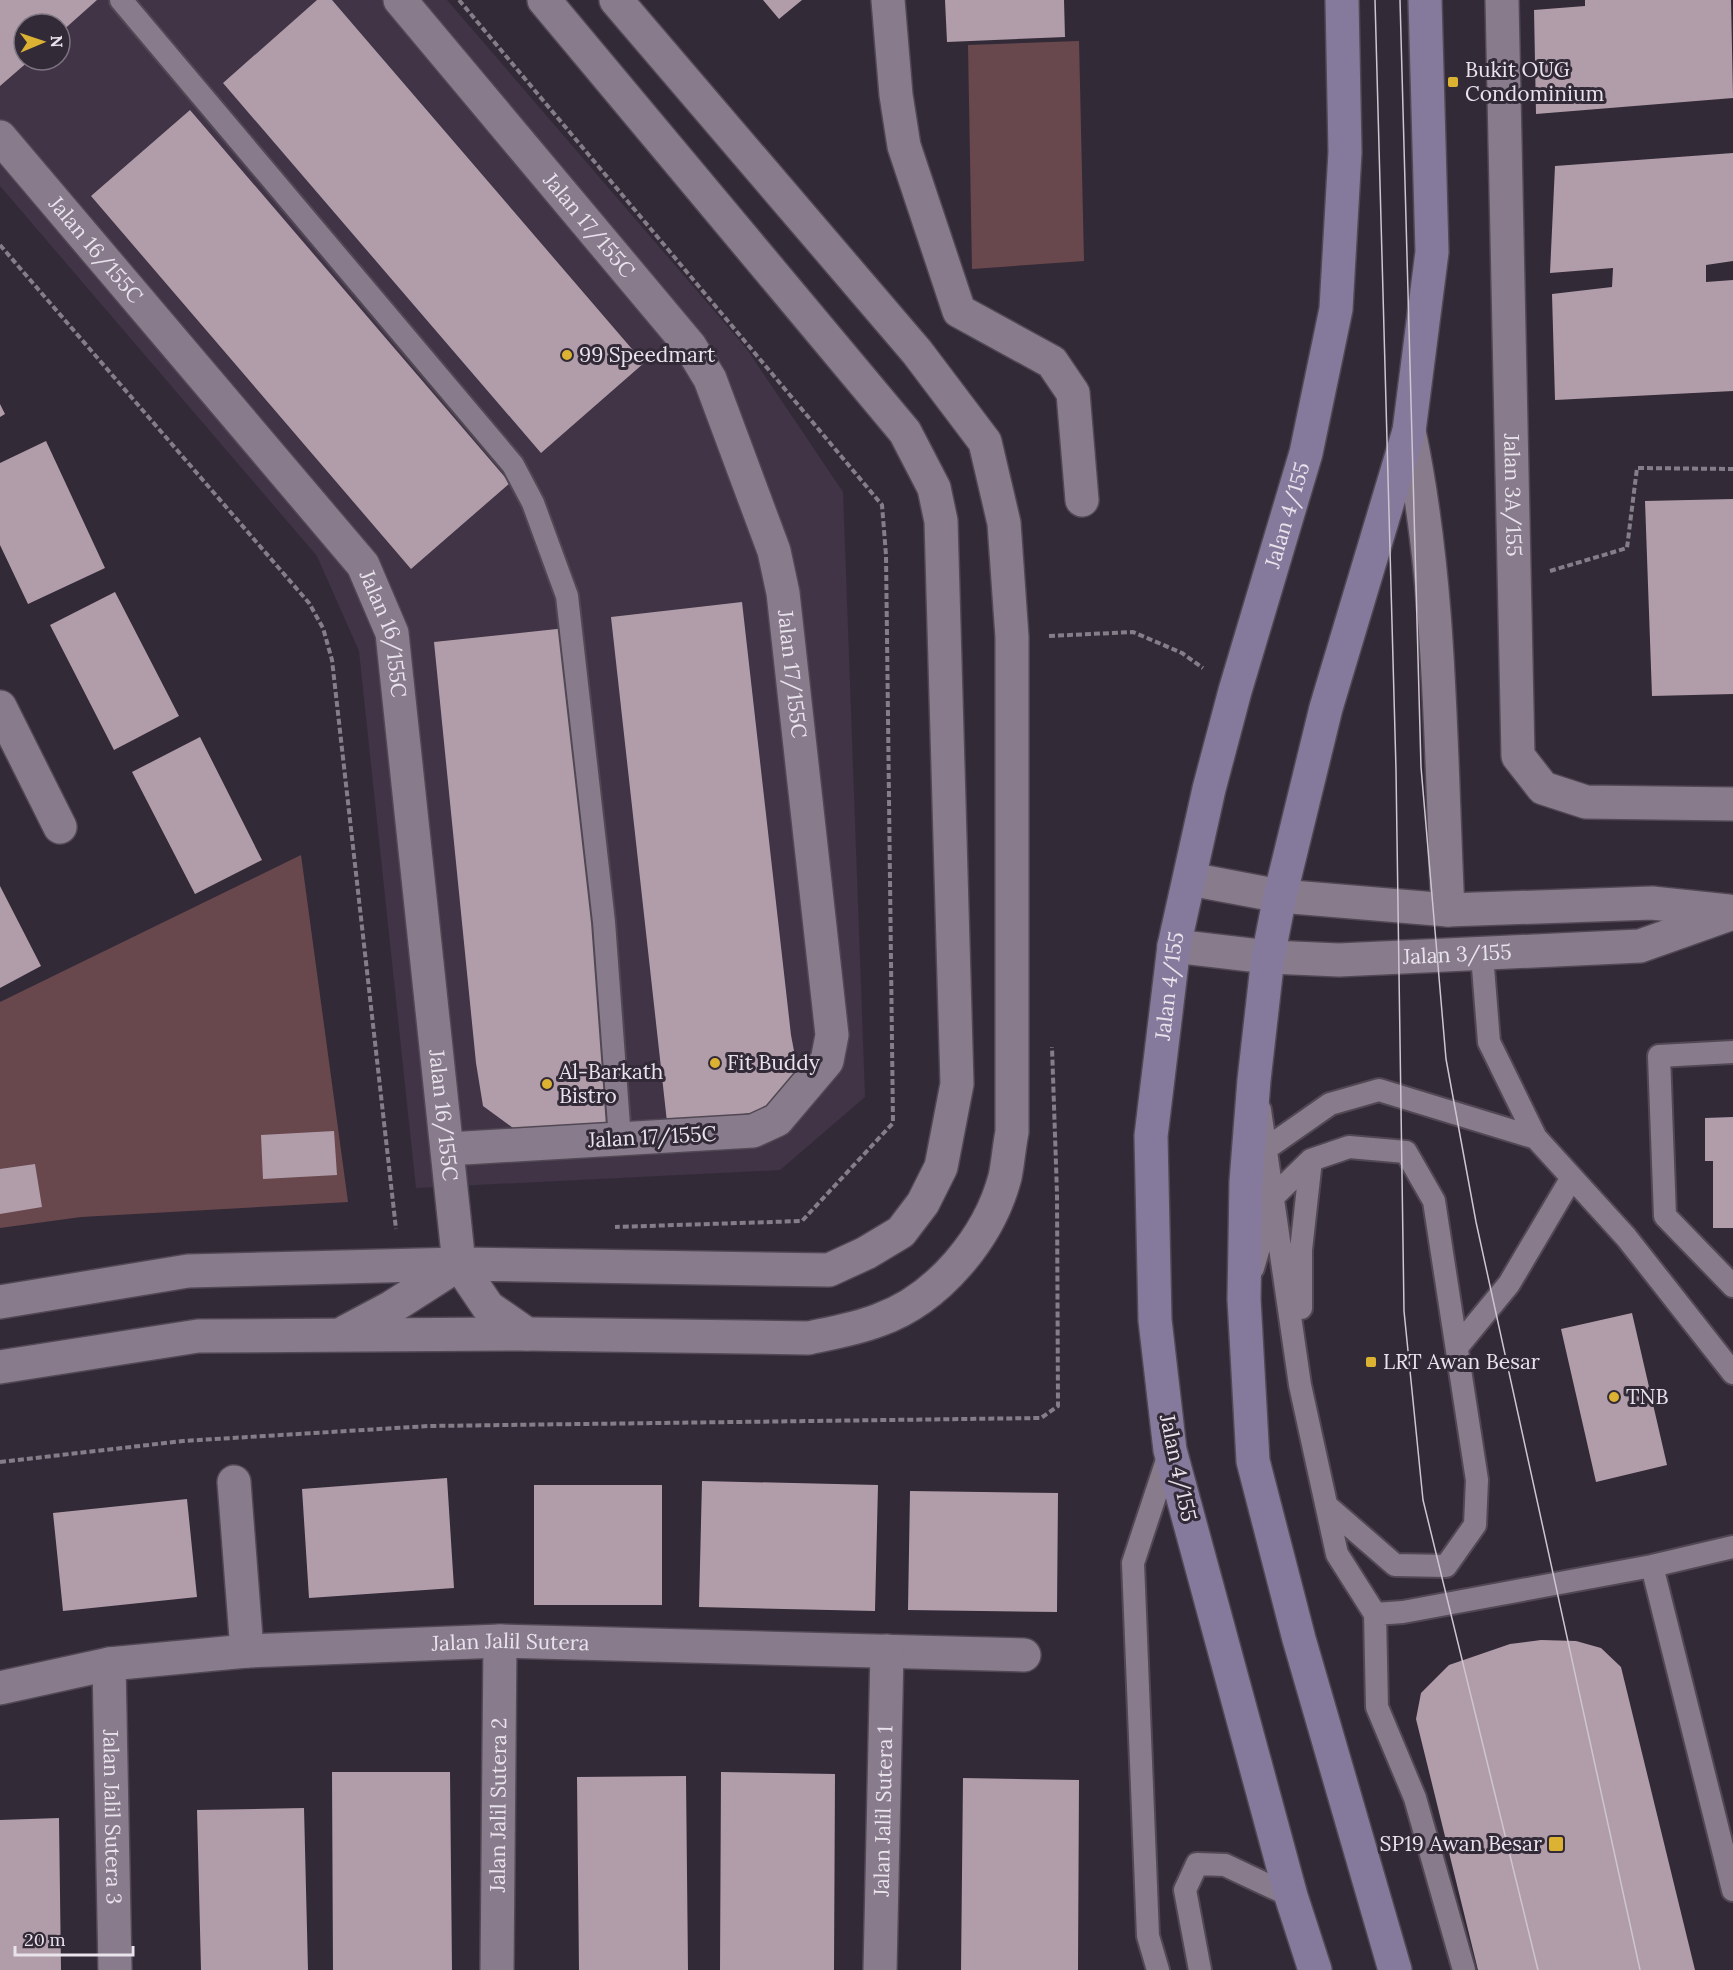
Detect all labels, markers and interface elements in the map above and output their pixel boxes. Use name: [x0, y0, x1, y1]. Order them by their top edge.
north arrow: [12, 12, 72, 72]
text: N: [47, 35, 67, 48]
place label: Bukit OUG Condominium: [1465, 56, 1604, 107]
marker: Bukit OUG Condominium: [1446, 75, 1460, 89]
street label: Jalan 17/155C: [537, 166, 641, 283]
street label: Jalan 16/155C: [42, 190, 149, 309]
place label: 99 Speedmart: [579, 341, 716, 368]
marker: 99 Speedmart: [560, 348, 574, 362]
street label: Jalan 3A/155: [1498, 432, 1528, 557]
street label: Jalan 4/155: [1258, 459, 1316, 572]
street label: Jalan 16/155C: [353, 565, 413, 699]
street label: Jalan 17/155C: [772, 607, 813, 740]
street label: Jalan 4/155: [1149, 929, 1190, 1043]
street label: Jalan 3/155: [1401, 938, 1512, 970]
street label: Jalan 16/155C: [423, 1047, 464, 1182]
place label: Fit Buddy: [727, 1049, 820, 1076]
marker: Fit Buddy: [708, 1056, 722, 1070]
place label: Al-Barkath Bistro: [558, 1058, 663, 1109]
marker: Al-Barkath Bistro: [540, 1077, 554, 1091]
street label: Jalan 17/155C: [586, 1120, 717, 1153]
place label: LRT Awan Besar: [1383, 1348, 1540, 1375]
marker: LRT Awan Besar: [1364, 1355, 1378, 1369]
place label: TNB: [1626, 1383, 1669, 1410]
marker: TNB: [1607, 1390, 1621, 1404]
street label: Jalan 4/155: [1154, 1411, 1203, 1524]
street label: Jalan Jalil Sutera: [430, 1627, 590, 1657]
street label: Jalan Jalil Sutera 2: [484, 1717, 512, 1894]
street label: Jalan Jalil Sutera 1: [868, 1725, 898, 1898]
street label: Jalan Jalil Sutera 3: [97, 1728, 128, 1905]
place label: SP19 Awan Besar: [1380, 1830, 1542, 1857]
marker: SP19 Awan Besar: [1547, 1835, 1565, 1853]
scale bar: [15, 1919, 134, 1957]
text: 20 m: [24, 1928, 66, 1951]

